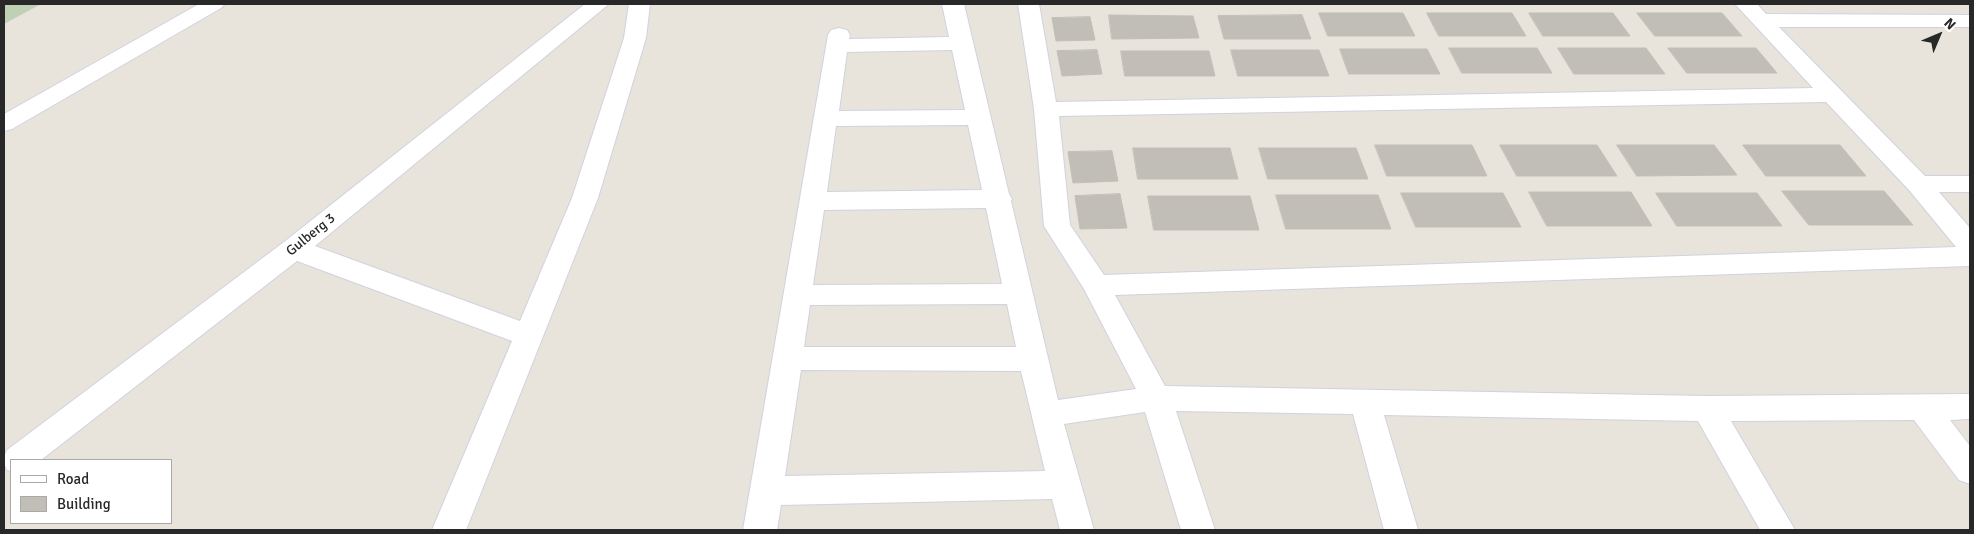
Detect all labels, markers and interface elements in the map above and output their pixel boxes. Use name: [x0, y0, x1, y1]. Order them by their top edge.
north arrow: [1914, 10, 1964, 60]
text: N: [1941, 15, 1959, 33]
street label: Gulberg 3: [283, 210, 339, 260]
legend: [10, 459, 172, 524]
text: Road: [57, 470, 89, 488]
text: Building: [57, 495, 111, 513]

